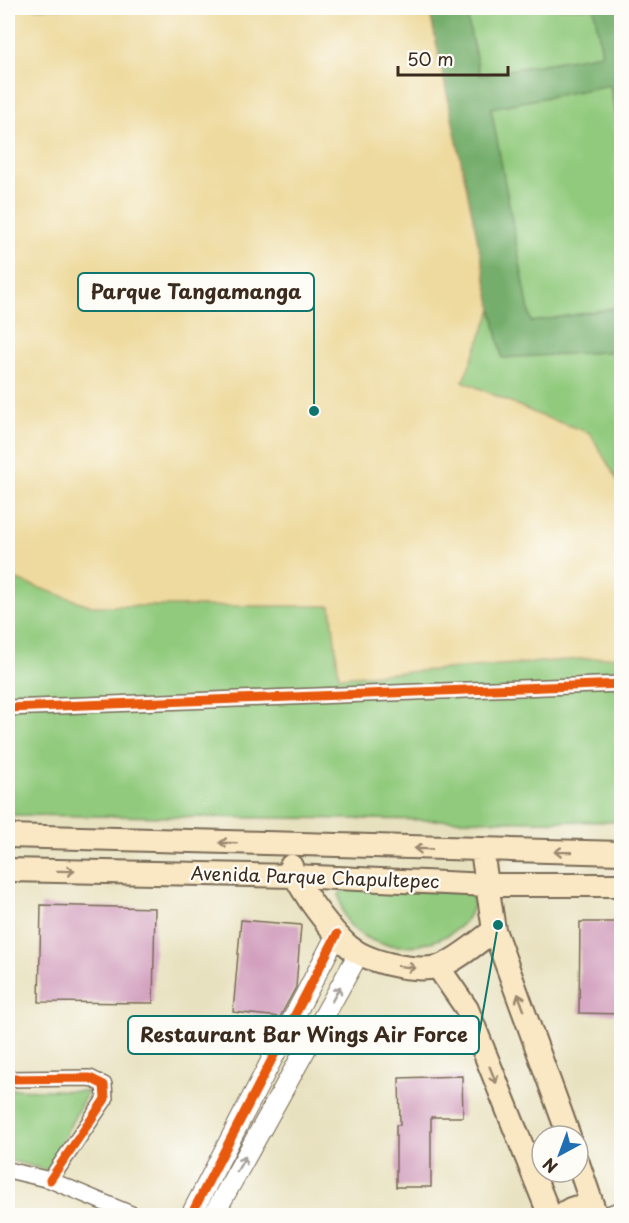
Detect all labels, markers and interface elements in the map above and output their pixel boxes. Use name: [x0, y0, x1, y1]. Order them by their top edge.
scale bar: [398, 39, 508, 77]
text: 50 m: [407, 45, 454, 72]
callout: Parque Tangamanga: [78, 273, 314, 311]
text: Parque Tangamanga: [90, 276, 302, 306]
one-way arrow: [219, 837, 239, 849]
one-way arrow: [414, 843, 434, 854]
one-way arrow: [554, 846, 574, 858]
street label: Avenida Parque Chapultepec: [190, 859, 440, 894]
one-way arrow: [55, 865, 75, 877]
one-way arrow: [396, 961, 416, 972]
one-way arrow: [330, 986, 342, 1003]
one-way arrow: [514, 993, 525, 1012]
callout: Restaurant Bar Wings Air Force: [128, 1016, 479, 1054]
text: Restaurant Bar Wings Air Force: [140, 1019, 468, 1049]
one-way arrow: [488, 1065, 499, 1083]
north arrow: [530, 1124, 590, 1184]
text: N: [537, 1153, 562, 1179]
one-way arrow: [236, 1156, 247, 1174]

